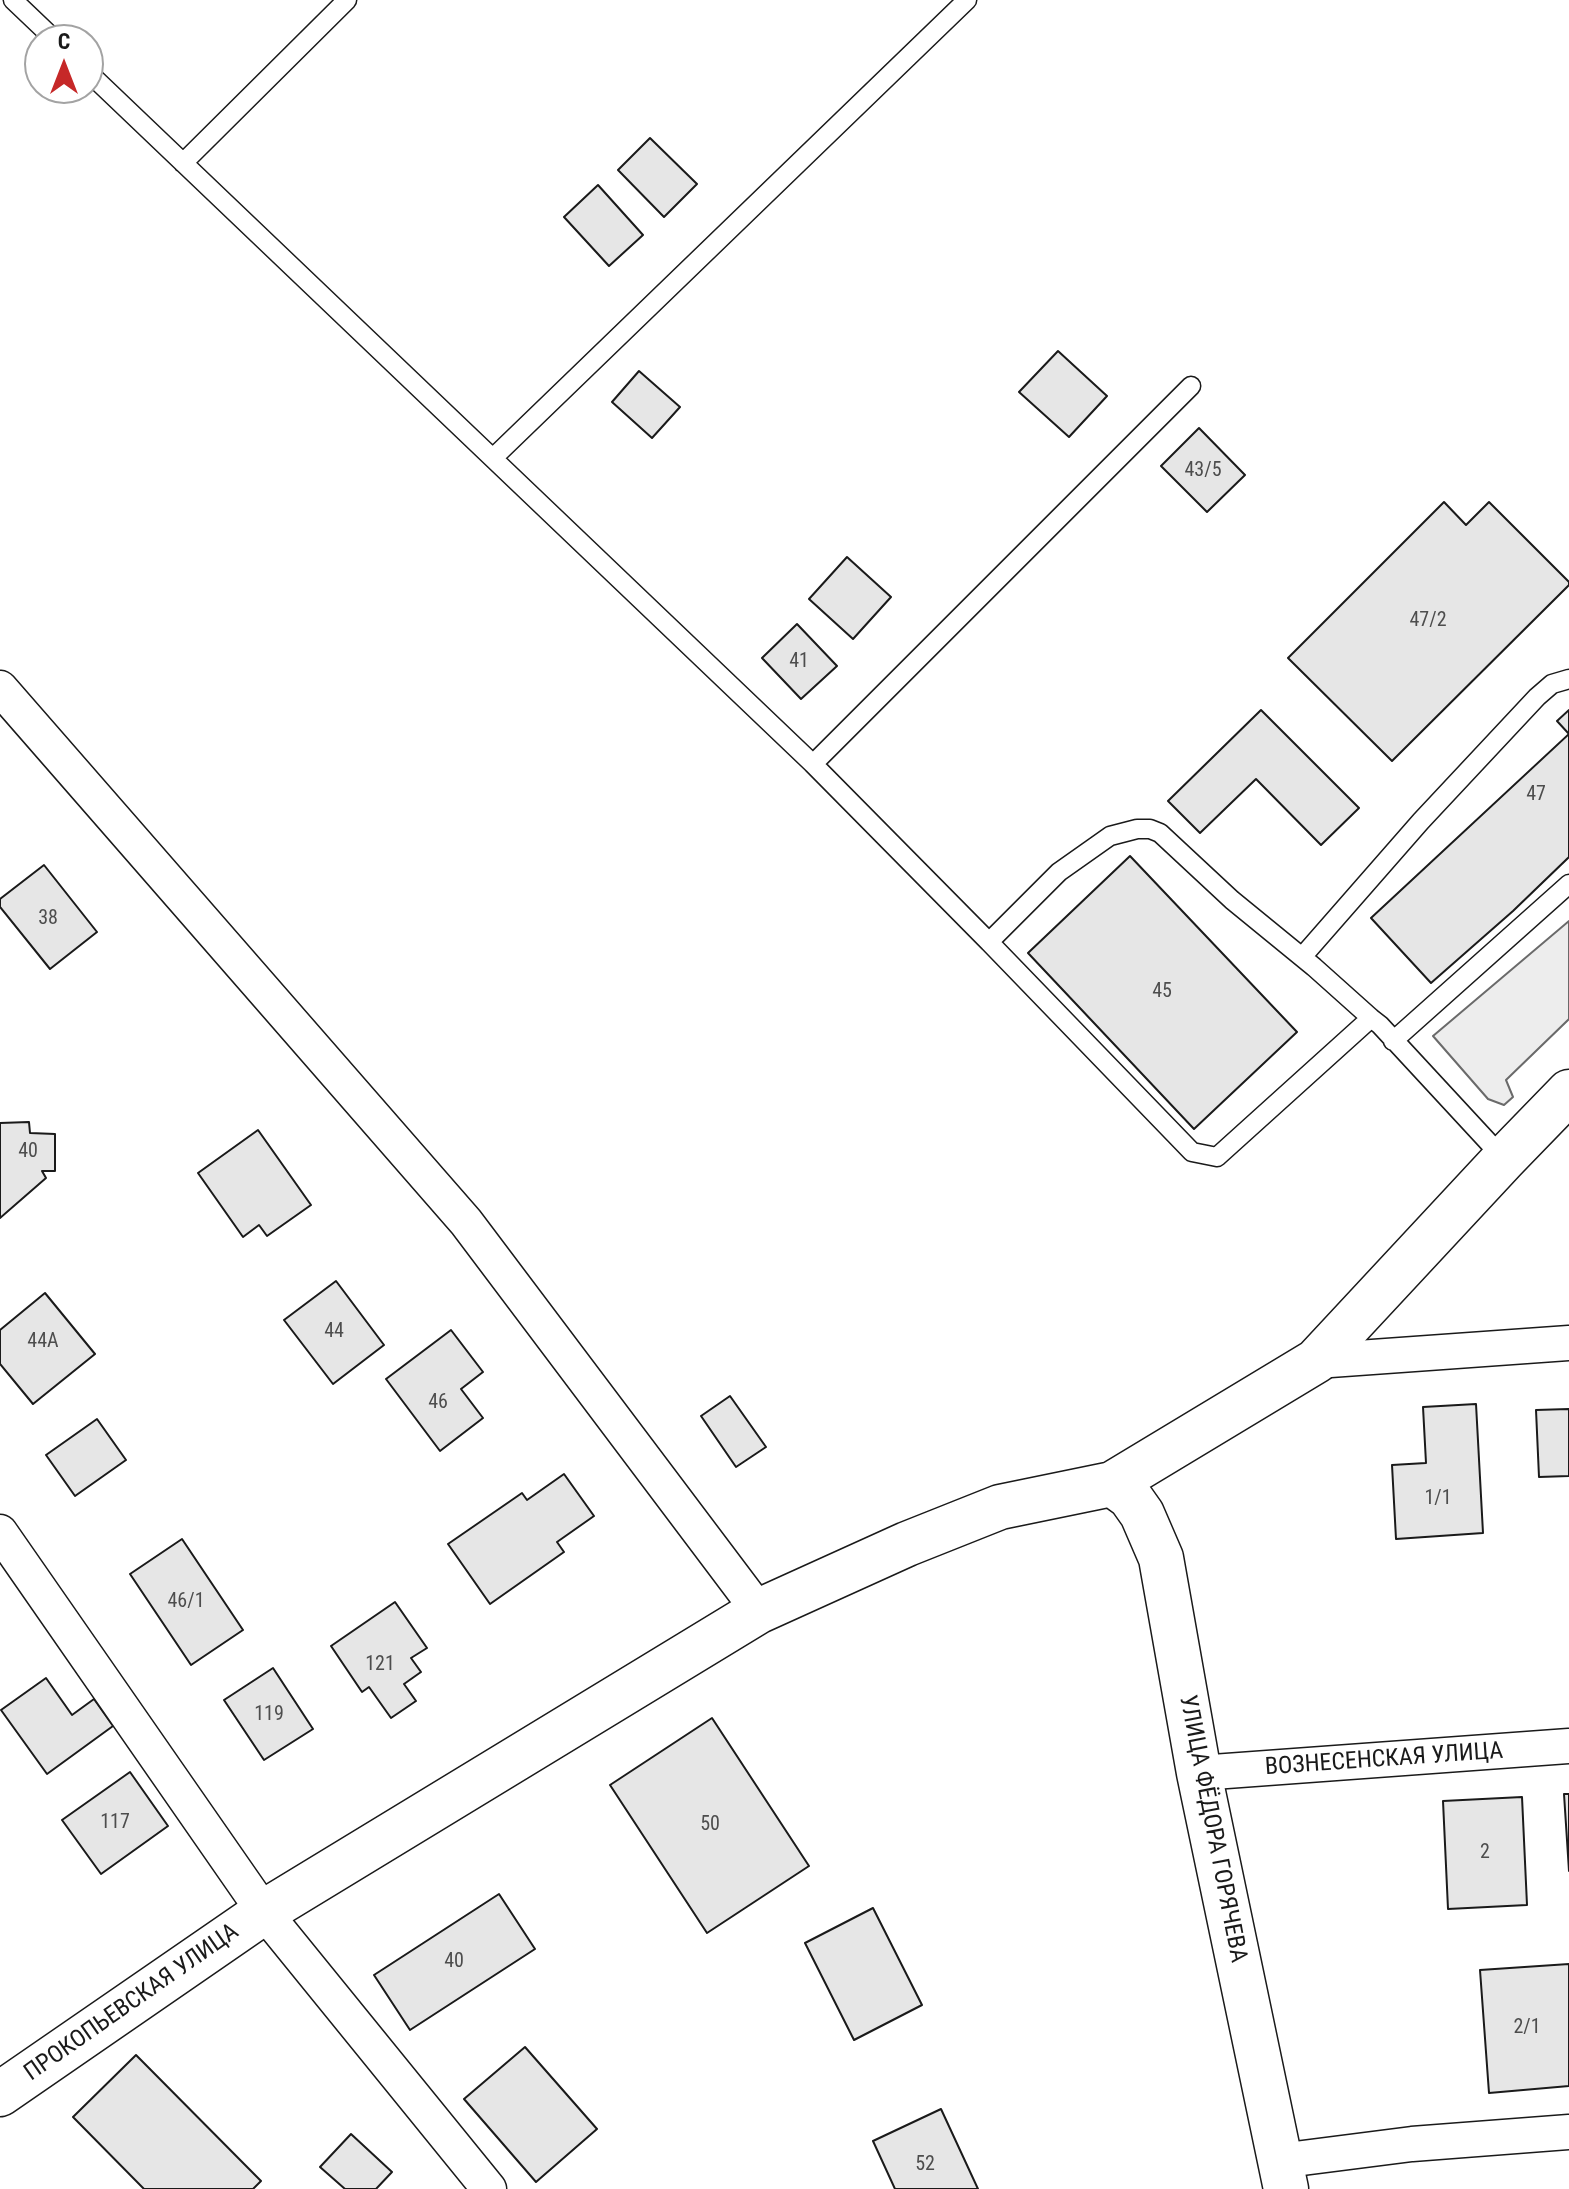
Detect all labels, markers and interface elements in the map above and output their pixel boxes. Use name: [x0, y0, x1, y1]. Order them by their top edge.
north arrow: [24, 24, 104, 104]
text: С: [58, 29, 70, 54]
house number: 43/5: [1184, 459, 1222, 483]
house number: 47/2: [1409, 609, 1447, 633]
house number: 41: [789, 650, 809, 674]
house number: 47: [1526, 783, 1546, 807]
house number: 38: [38, 907, 58, 931]
house number: 45: [1152, 980, 1172, 1004]
house number: 40: [18, 1140, 38, 1164]
house number: 44: [324, 1320, 344, 1344]
house number: 44А: [27, 1330, 59, 1354]
house number: 46: [428, 1391, 448, 1415]
house number: 1/1: [1424, 1487, 1452, 1511]
house number: 46/1: [167, 1590, 205, 1614]
house number: 121: [365, 1653, 395, 1677]
street label: УЛИЦА ФЁДОРА ГОРЯЧЕВА: [1172, 1693, 1252, 1965]
house number: 119: [254, 1703, 284, 1727]
street label: ВОЗНЕСЕНСКАЯ УЛИЦА: [1264, 1737, 1504, 1783]
house number: 117: [100, 1811, 130, 1835]
house number: 50: [700, 1813, 720, 1837]
house number: 2: [1480, 1841, 1490, 1865]
street label: ПРОКОПЬЕВСКАЯ УЛИЦА: [19, 1918, 245, 2088]
house number: 40: [444, 1950, 464, 1974]
house number: 2/1: [1513, 2016, 1541, 2040]
house number: 52: [915, 2153, 935, 2177]

